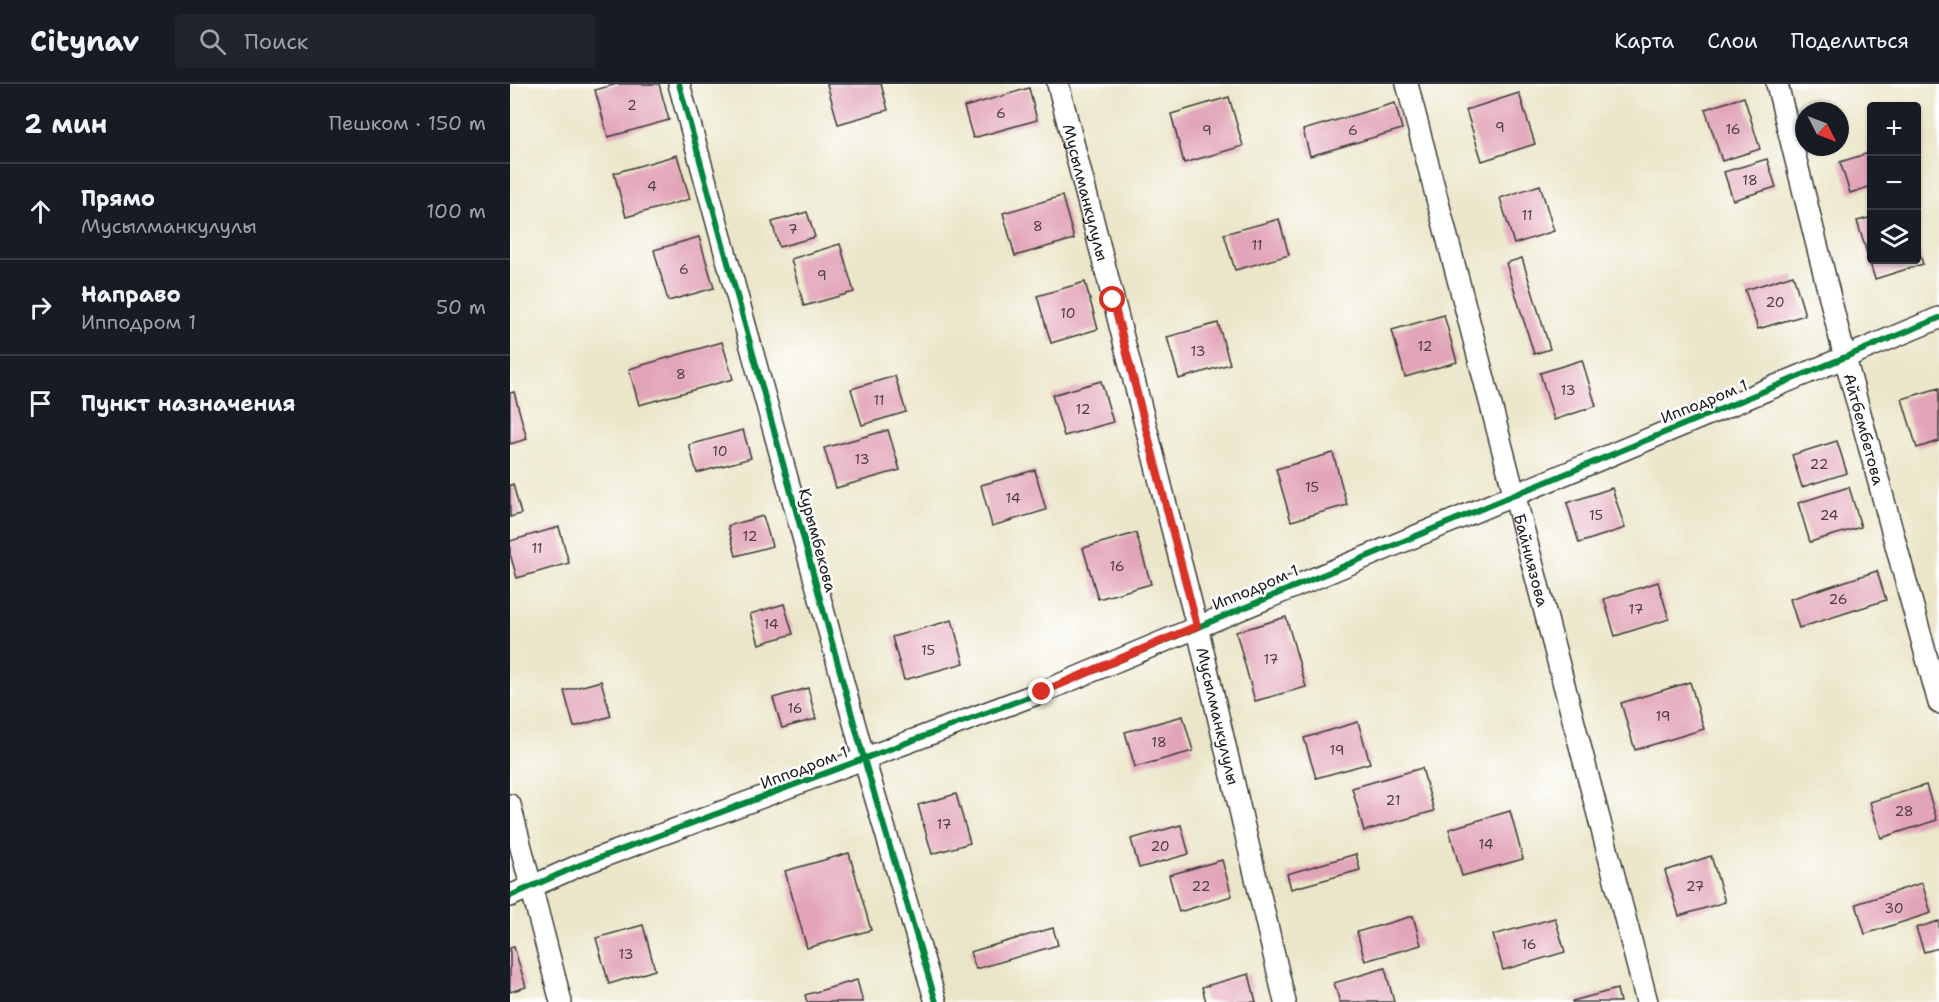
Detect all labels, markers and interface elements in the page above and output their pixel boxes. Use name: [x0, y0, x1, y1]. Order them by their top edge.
search box: [175, 14, 595, 68]
text: Citynav: [30, 22, 139, 60]
icon: search: [196, 25, 229, 58]
text: Поиск: [244, 27, 309, 56]
text: Карта: [1614, 27, 1674, 55]
text: Слои: [1707, 27, 1758, 55]
text: Поделиться: [1791, 27, 1909, 55]
house number: 2: [627, 96, 637, 114]
north arrow: [1795, 102, 1849, 156]
map controls: [1867, 102, 1921, 264]
button: +: [1867, 102, 1921, 156]
house number: 6: [996, 104, 1006, 122]
text: 2 мин: [24, 106, 107, 141]
text: Пешком · 150 m: [329, 110, 486, 136]
house number: 9: [1495, 118, 1505, 136]
house number: 16: [1725, 120, 1741, 138]
house number: 9: [1202, 121, 1212, 139]
house number: 6: [1348, 121, 1358, 139]
street label: Мусылманкулулы: [1058, 122, 1113, 263]
button: −: [1867, 156, 1921, 210]
house number: 18: [1742, 171, 1758, 189]
house number: 4: [647, 177, 657, 195]
text: Прямо: [81, 184, 155, 213]
icon: ahead: [24, 195, 57, 228]
text: 100 m: [426, 198, 486, 224]
house number: 11: [1521, 206, 1533, 224]
button: layers: [1867, 210, 1921, 264]
text: Мусылманкулулы: [81, 213, 257, 239]
house number: 8: [1033, 217, 1043, 235]
house number: 7: [788, 220, 798, 238]
house number: 11: [1251, 236, 1263, 254]
house number: 6: [679, 260, 689, 278]
house number: 9: [817, 266, 827, 284]
text: Направо: [81, 280, 181, 309]
route start: [1099, 286, 1125, 312]
icon: right: [24, 291, 57, 324]
house number: 20: [1765, 293, 1785, 311]
text: 50 m: [436, 294, 486, 320]
house number: 10: [1060, 304, 1076, 322]
text: Ипподром 1: [81, 309, 196, 335]
house number: 12: [1418, 337, 1432, 355]
house number: 13: [1191, 342, 1205, 360]
house number: 8: [676, 365, 686, 383]
street label: Айтбембетова: [1839, 371, 1889, 487]
street label: Ипподром 1: [1657, 374, 1751, 428]
house number: 13: [1561, 381, 1575, 399]
icon: arrive: [24, 387, 57, 420]
text: Пункт назначения: [81, 389, 295, 418]
house number: 11: [873, 391, 885, 409]
house number: 12: [1076, 400, 1090, 418]
house number: 10: [712, 442, 728, 460]
house number: 13: [855, 450, 869, 468]
house number: 22: [1810, 455, 1828, 473]
house number: 15: [1305, 478, 1319, 496]
street label: Курымбекова: [794, 486, 841, 594]
house number: 14: [1005, 489, 1021, 507]
house number: 15: [1589, 506, 1603, 524]
house number: 24: [1820, 506, 1839, 524]
street label: Байниязова: [1509, 511, 1553, 609]
house number: 12: [743, 527, 757, 545]
house number: 11: [531, 539, 543, 557]
house number: 16: [1109, 557, 1125, 575]
street label: Ипподром 1: [1209, 560, 1302, 615]
house number: 26: [1829, 590, 1848, 608]
house number: 17: [1629, 600, 1643, 618]
house number: 14: [763, 615, 779, 633]
house number: 15: [921, 641, 935, 659]
street label: Мусылманкулулы: [1191, 645, 1244, 787]
house number: 17: [1264, 650, 1278, 668]
route end: [1028, 678, 1054, 704]
house number: 16: [787, 699, 803, 717]
house number: 19: [1655, 707, 1671, 725]
house number: 18: [1151, 733, 1167, 751]
street label: Ипподром 1: [757, 741, 851, 794]
house number: 19: [1329, 741, 1345, 759]
house number: 21: [1386, 791, 1400, 809]
house number: 28: [1894, 802, 1914, 820]
house number: 17: [937, 815, 951, 833]
house number: 14: [1478, 835, 1494, 853]
house number: 20: [1150, 837, 1170, 855]
house number: 22: [1192, 877, 1210, 895]
house number: 27: [1686, 877, 1704, 895]
house number: 30: [1884, 899, 1904, 917]
house number: 16: [1521, 935, 1537, 953]
house number: 13: [619, 945, 633, 963]

